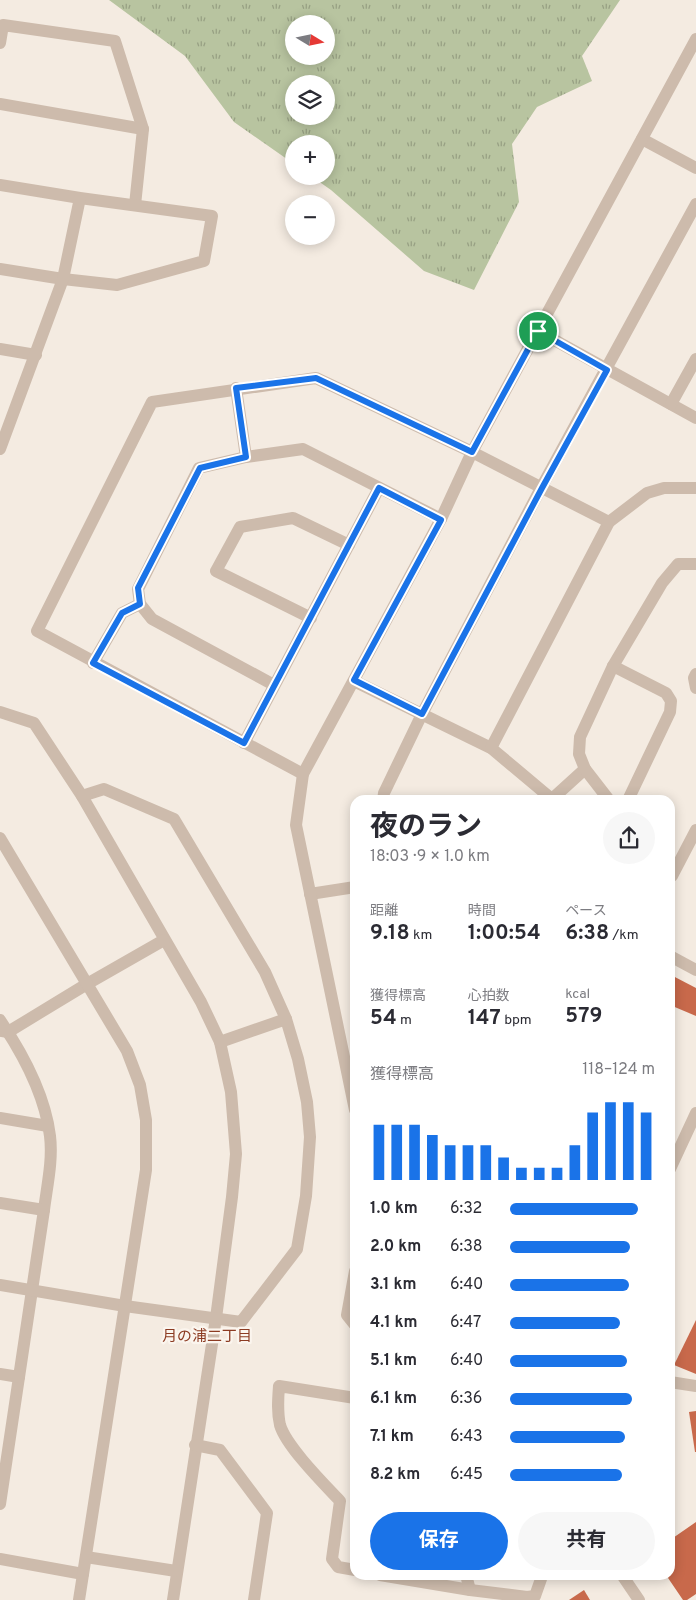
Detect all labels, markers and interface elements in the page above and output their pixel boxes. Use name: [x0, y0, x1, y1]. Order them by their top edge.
north arrow: [285, 15, 335, 65]
map controls: [285, 15, 335, 245]
button: layers: [285, 75, 335, 125]
button: +: [285, 135, 335, 185]
button: −: [285, 195, 335, 245]
pin: [517, 310, 559, 352]
icon: arrive: [524, 317, 552, 345]
text: 夜のラン: [370, 810, 482, 846]
button: share: [603, 812, 655, 864]
text: 18:03 · 9 × 1.0 km: [370, 847, 490, 867]
text: 距離: [370, 903, 398, 920]
text: 時間: [468, 903, 496, 920]
text: ペース: [565, 903, 607, 920]
text: 9.18: [370, 920, 410, 947]
text: 1:00:54: [468, 920, 541, 947]
text: 6:38: [565, 920, 609, 947]
text: km: [410, 927, 432, 944]
text: /km: [609, 927, 639, 944]
text: kcal: [565, 986, 590, 1003]
text: 獲得標高: [370, 988, 426, 1005]
text: 心拍数: [468, 988, 510, 1005]
text: 579: [565, 1003, 602, 1030]
text: 54: [370, 1005, 397, 1032]
text: 147: [468, 1005, 501, 1032]
text: m: [397, 1012, 412, 1029]
text: bpm: [501, 1012, 532, 1029]
text: 118–124 m: [582, 1060, 655, 1080]
text: 獲得標高: [370, 1065, 434, 1085]
text: 1.0 km: [370, 1199, 418, 1219]
text: 6:32: [450, 1199, 482, 1219]
text: 2.0 km: [370, 1237, 421, 1257]
text: 6:38: [450, 1237, 483, 1257]
text: 3.1 km: [370, 1275, 417, 1295]
text: 6:40: [450, 1275, 483, 1295]
text: 4.1 km: [370, 1313, 418, 1333]
text: 6:47: [450, 1313, 481, 1333]
district label: 月の浦二丁目: [162, 1327, 252, 1347]
text: 5.1 km: [370, 1351, 417, 1371]
text: 6:40: [450, 1351, 483, 1371]
text: 6.1 km: [370, 1389, 417, 1409]
text: 6:36: [450, 1389, 482, 1409]
text: 7.1 km: [370, 1427, 414, 1447]
text: 6:43: [450, 1427, 483, 1447]
text: 8.2 km: [370, 1465, 420, 1485]
text: 6:45: [450, 1465, 483, 1485]
button: 保存: [370, 1512, 508, 1570]
button: 共有: [518, 1512, 655, 1570]

